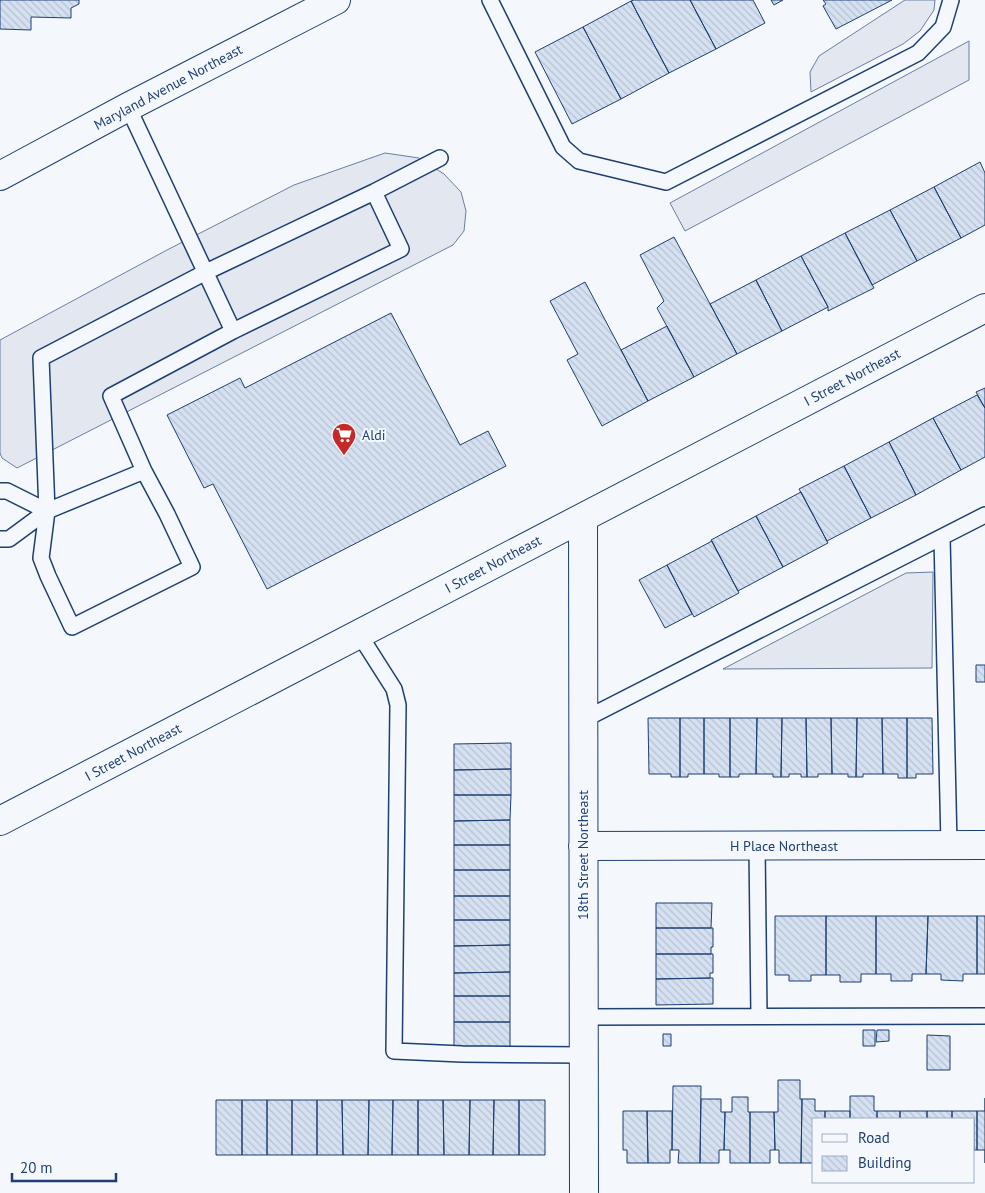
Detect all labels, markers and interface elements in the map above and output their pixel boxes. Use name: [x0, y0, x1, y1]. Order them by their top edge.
street label: Maryland Avenue Northeast: [91, 40, 246, 134]
street label: I Street Northeast: [801, 344, 903, 410]
supermarket icon: Aldi: [331, 422, 357, 456]
place label: Aldi: [362, 426, 386, 444]
street label: I Street Northeast: [442, 531, 544, 597]
street label: I Street Northeast: [82, 719, 184, 785]
street label: 18th Street Northeast: [574, 790, 592, 920]
street label: H Place Northeast: [730, 837, 838, 855]
legend: [812, 1118, 975, 1183]
text: Road: [858, 1128, 890, 1147]
scale bar: [12, 1150, 116, 1182]
text: Building: [858, 1153, 912, 1172]
text: 20 m: [20, 1158, 53, 1177]

